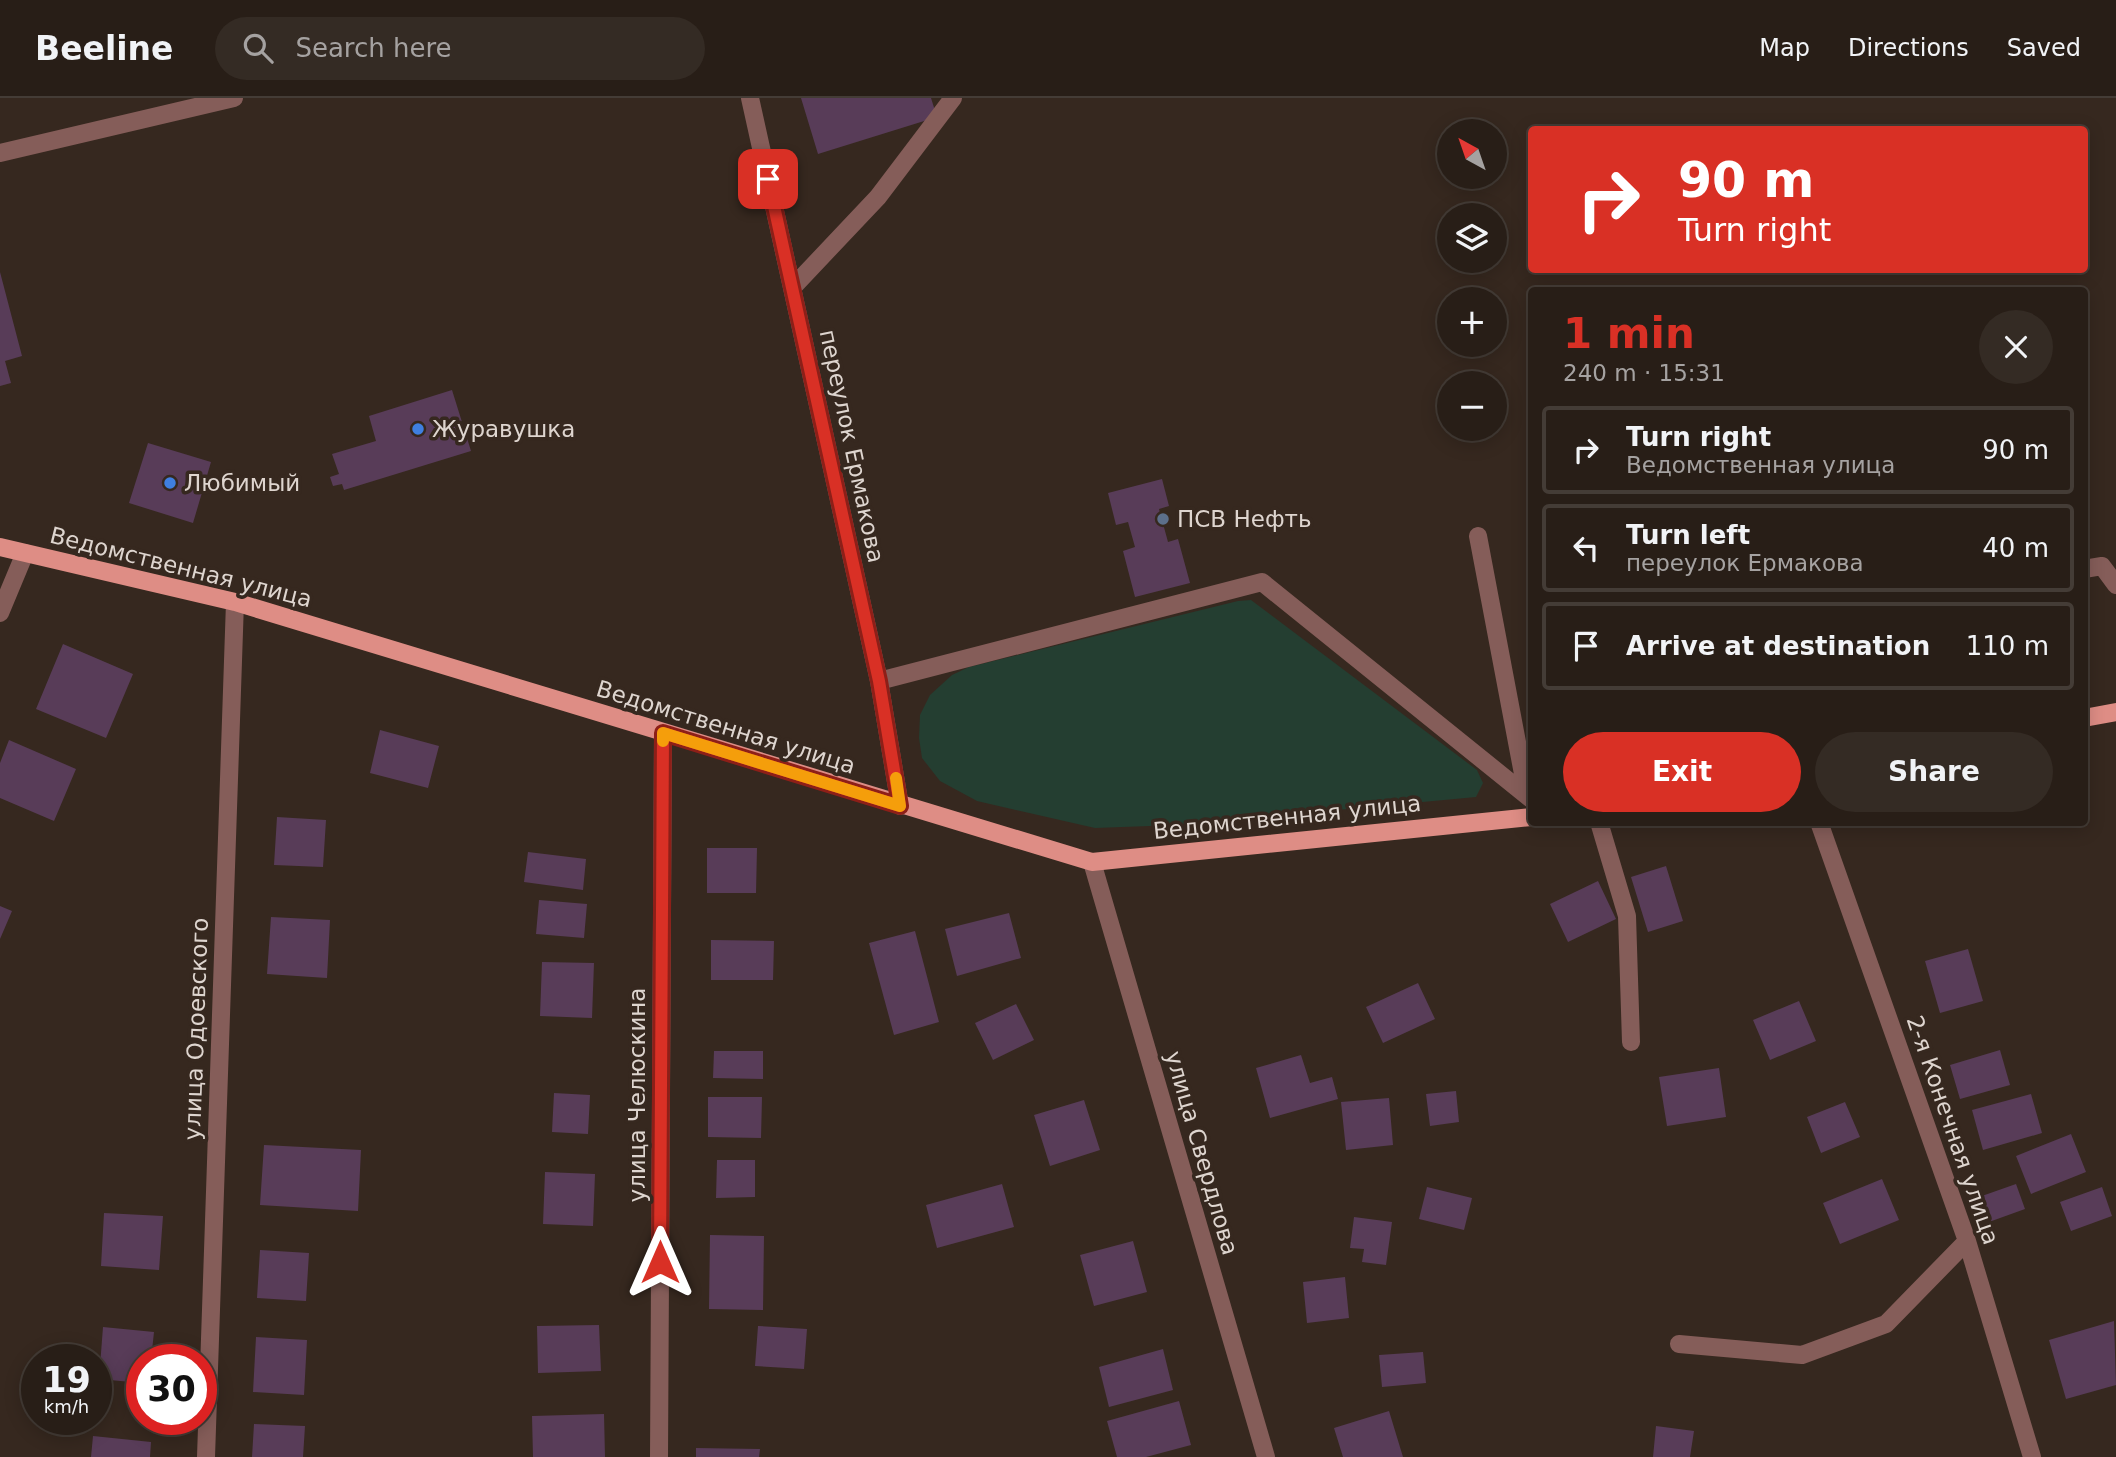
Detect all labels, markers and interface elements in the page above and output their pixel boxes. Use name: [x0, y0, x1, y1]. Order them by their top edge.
search box: [215, 17, 705, 80]
text: Beeline: [35, 29, 173, 68]
icon: search: [239, 29, 277, 67]
text: Search here: [295, 33, 452, 63]
text: Map: [1759, 34, 1810, 62]
text: Directions: [1848, 34, 1969, 62]
text: Saved: [2007, 34, 2081, 62]
north arrow: [1437, 119, 1507, 189]
map controls: [1437, 119, 1507, 441]
pin: [738, 149, 798, 209]
text: 90 m: [1678, 152, 1814, 209]
icon: right: [1563, 154, 1654, 245]
icon: arrive: [749, 160, 787, 198]
button: layers: [1437, 203, 1507, 273]
text: Turn right: [1678, 211, 1831, 249]
button: +: [1437, 287, 1507, 357]
text: 1 min: [1563, 309, 1695, 358]
button: close: [1979, 310, 2053, 384]
street label: переулок Ермакова: [815, 327, 889, 565]
text: 240 m · 15:31: [1563, 360, 1725, 386]
button: −: [1437, 371, 1507, 441]
place label: Журавушка: [432, 416, 575, 442]
marker: Журавушка: [410, 421, 426, 437]
text: Turn right: [1626, 422, 1771, 452]
icon: right: [1567, 431, 1605, 469]
text: 90 m: [1982, 435, 2049, 465]
text: Ведомственная улица: [1626, 452, 1895, 478]
place label: Любимый: [184, 470, 300, 496]
marker: Любимый: [162, 475, 178, 491]
place label: ПСВ Нефть: [1177, 506, 1312, 532]
marker: ПСВ Нефть: [1155, 511, 1171, 527]
text: Turn left: [1626, 520, 1750, 550]
street label: Ведомственная улица: [47, 522, 315, 612]
icon: left: [1567, 529, 1605, 567]
text: 40 m: [1982, 533, 2049, 563]
text: переулок Ермакова: [1626, 550, 1864, 576]
icon: arrive: [1567, 627, 1605, 665]
text: Arrive at destination: [1626, 631, 1930, 661]
text: 110 m: [1966, 631, 2049, 661]
street label: Ведомственная улица: [593, 675, 859, 779]
button: Exit: [1563, 732, 1801, 812]
button: Share: [1815, 732, 2053, 812]
street label: Ведомственная улица: [1152, 790, 1422, 844]
street label: улица Одоевского: [179, 917, 213, 1141]
street label: улица Челюскина: [624, 988, 650, 1202]
street label: 2-я Конечная улица: [1902, 1012, 2004, 1248]
street label: улица Свердлова: [1160, 1048, 1244, 1258]
position arrow: [623, 1225, 697, 1299]
speed limit sign: 30: [126, 1344, 217, 1435]
text: 19: [42, 1360, 91, 1400]
text: km/h: [44, 1396, 89, 1417]

